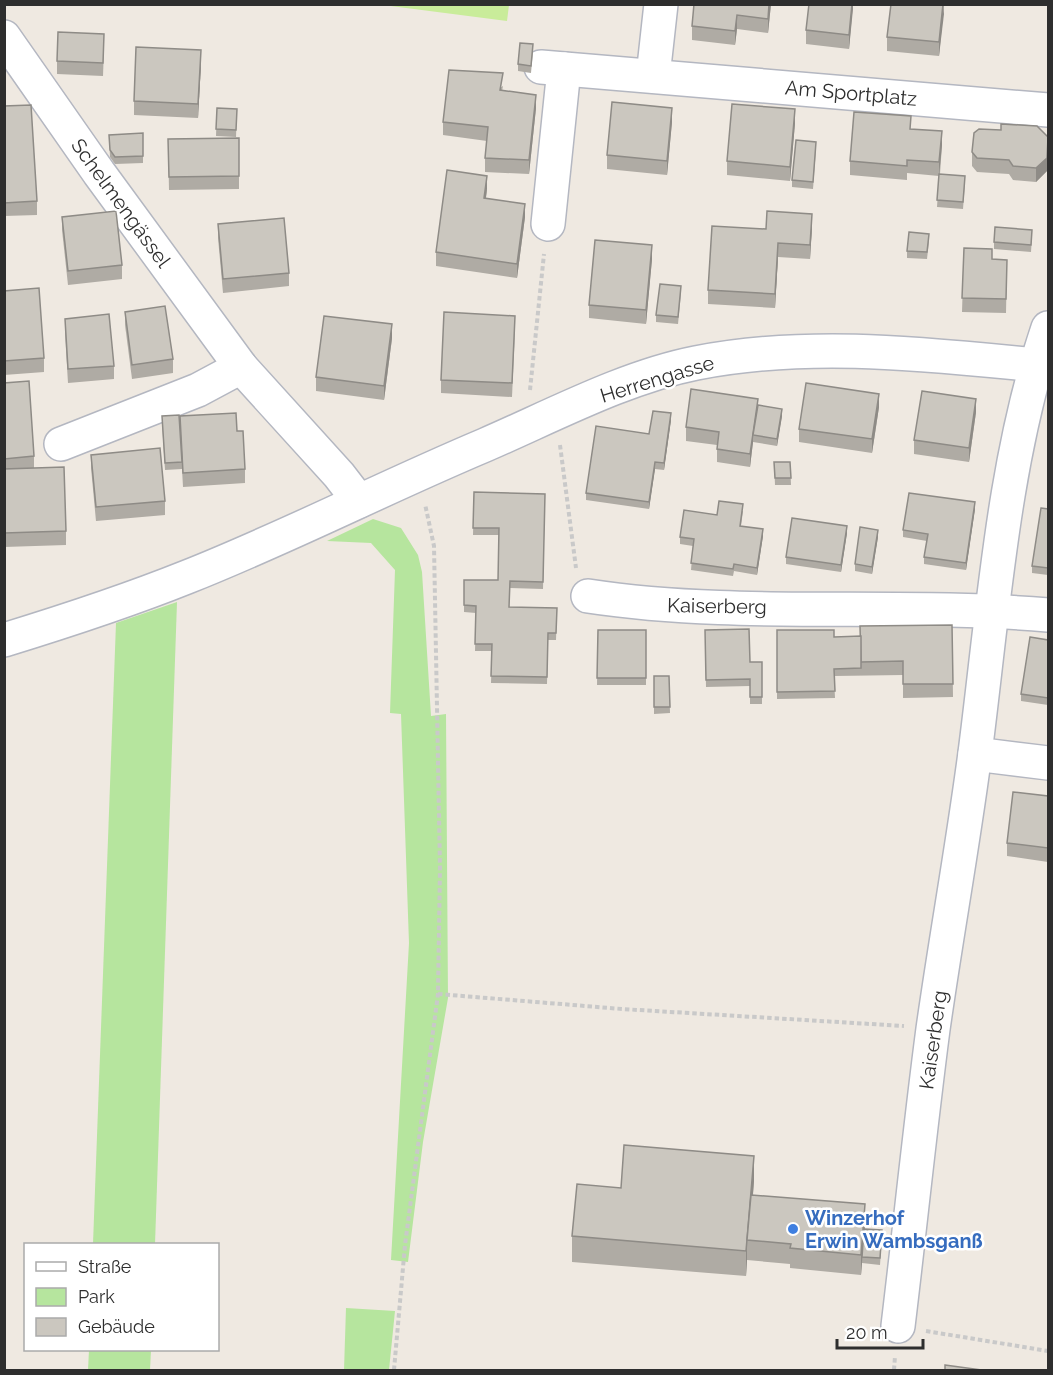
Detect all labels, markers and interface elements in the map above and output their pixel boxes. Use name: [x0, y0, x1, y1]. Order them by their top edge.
street label: Am Sportplatz: [784, 75, 918, 111]
street label: Schelmengässel: [66, 134, 176, 273]
street label: Herrengasse: [597, 350, 717, 408]
street label: Kaiserberg: [667, 593, 767, 619]
street label: Kaiserberg: [914, 989, 952, 1091]
place label: Winzerhof Erwin Wambsganß: [805, 1206, 983, 1253]
marker: Winzerhof Erwin Wambsganß: [786, 1222, 800, 1236]
legend: [24, 1243, 219, 1351]
text: Straße: [78, 1256, 132, 1277]
text: Park: [78, 1286, 115, 1307]
scale bar: [837, 1312, 922, 1350]
text: Gebäude: [78, 1316, 155, 1337]
text: 20 m: [846, 1322, 888, 1343]

